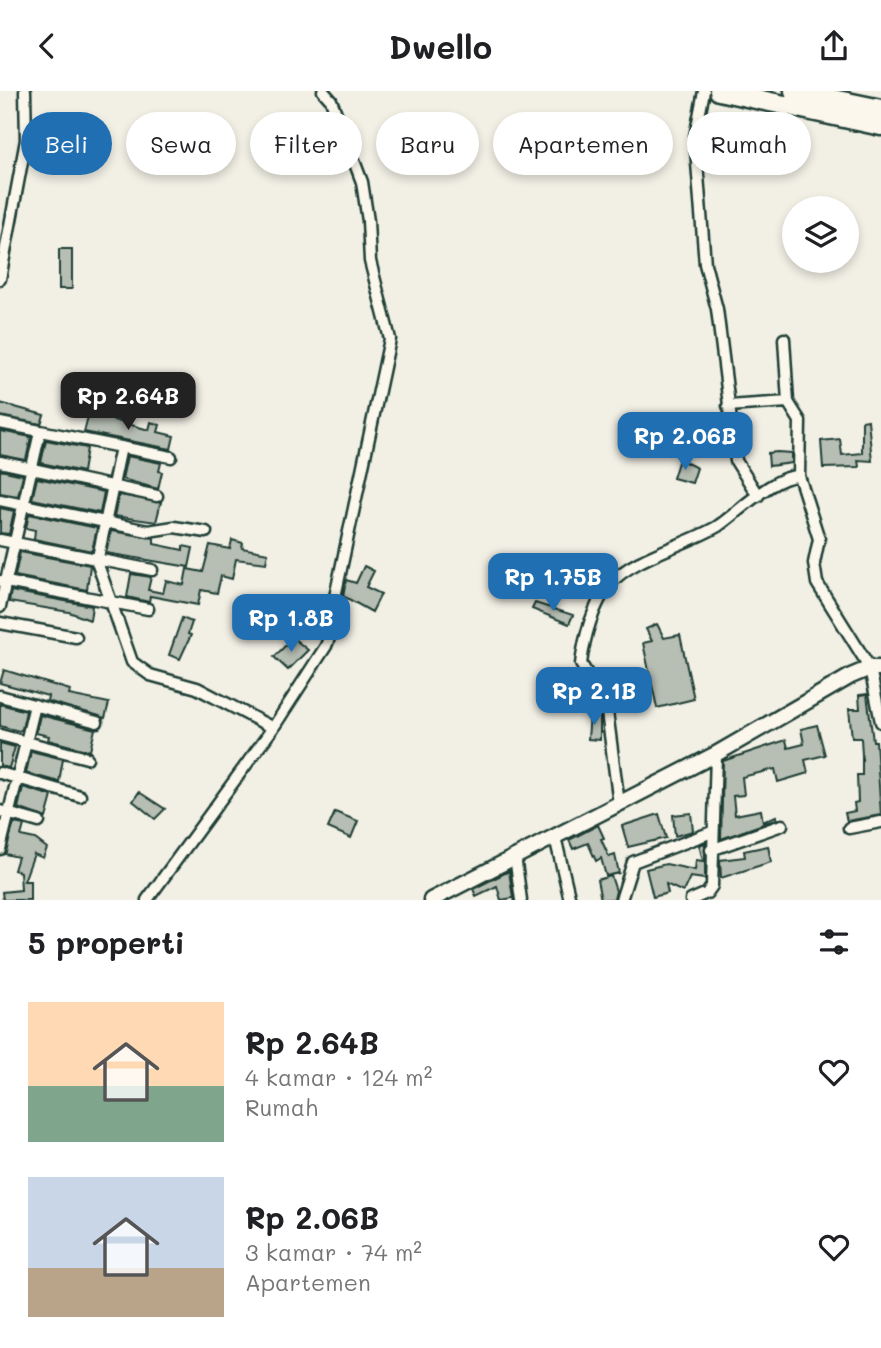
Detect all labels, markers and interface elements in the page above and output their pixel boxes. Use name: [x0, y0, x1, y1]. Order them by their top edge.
text: Dwello: [389, 25, 492, 67]
icon: back: [28, 27, 66, 65]
icon: share: [815, 27, 853, 65]
chip: Beli: [21, 112, 112, 175]
chip: Sewa: [126, 112, 236, 175]
chip: Filter: [250, 112, 362, 175]
chip: Baru: [376, 112, 479, 175]
chip: Apartemen: [493, 112, 673, 175]
chip: Rumah: [687, 112, 811, 175]
map controls: [782, 196, 859, 273]
button: layers: [782, 196, 859, 273]
pin: Rp 2.64B: [56, 373, 200, 432]
text: Rp 2.64B: [77, 380, 179, 410]
pin: Rp 2.06B: [613, 413, 757, 472]
text: Rp 2.06B: [634, 420, 736, 450]
pin: Rp 1.75B: [481, 553, 625, 613]
text: Rp 1.75B: [504, 561, 602, 591]
pin: Rp 1.8B: [226, 595, 356, 654]
text: Rp 1.8B: [248, 602, 334, 632]
pin: Rp 2.1B: [529, 667, 659, 727]
text: Rp 2.1B: [552, 675, 636, 705]
text: 5 properti: [28, 922, 185, 962]
icon: filters: [815, 923, 853, 961]
text: Rp 2.64B: [245, 1022, 379, 1062]
icon: home: [84, 1030, 168, 1114]
icon: heart: [815, 1053, 853, 1091]
text: 4 kamar · 124 m²: [245, 1062, 432, 1092]
text: Rumah: [245, 1092, 318, 1122]
text: Rp 2.06B: [245, 1197, 379, 1237]
icon: home: [84, 1205, 168, 1289]
icon: heart: [815, 1228, 853, 1266]
text: 3 kamar · 74 m²: [245, 1237, 422, 1267]
text: Apartemen: [245, 1267, 371, 1297]

